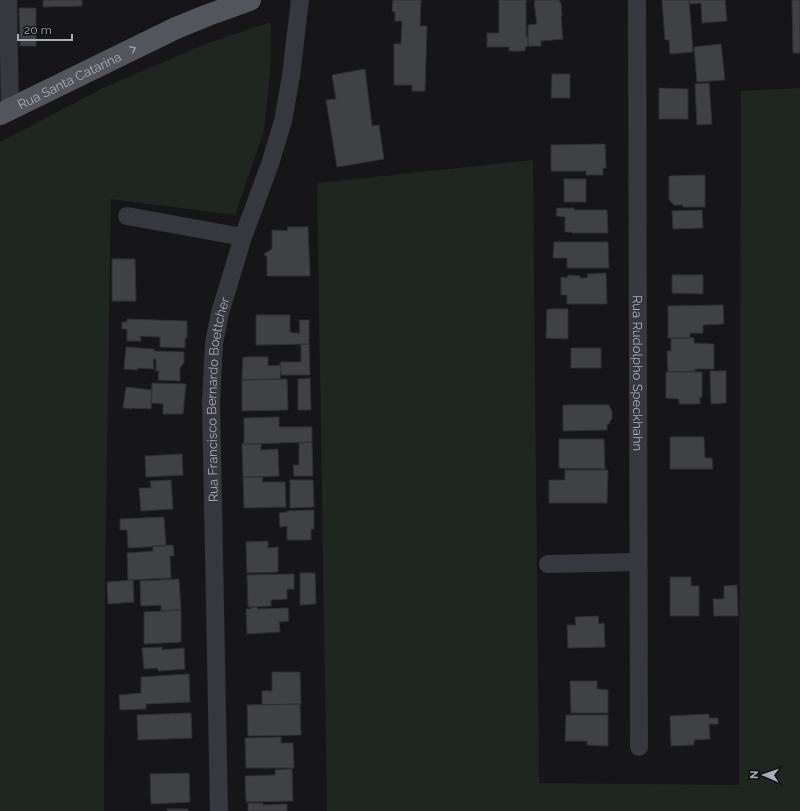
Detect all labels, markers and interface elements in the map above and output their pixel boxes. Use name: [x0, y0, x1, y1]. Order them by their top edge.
scale bar: [18, 16, 72, 42]
text: 20 m: [24, 23, 52, 37]
one-way arrow: [129, 46, 137, 54]
street label: Rua Santa Catarina: [15, 49, 123, 112]
street label: Rua Francisco Bernardo Boettcher: [203, 295, 232, 502]
street label: Rua Rudolpho Speckhahn: [630, 295, 646, 451]
north arrow: [744, 755, 784, 795]
text: N: [748, 770, 761, 779]

